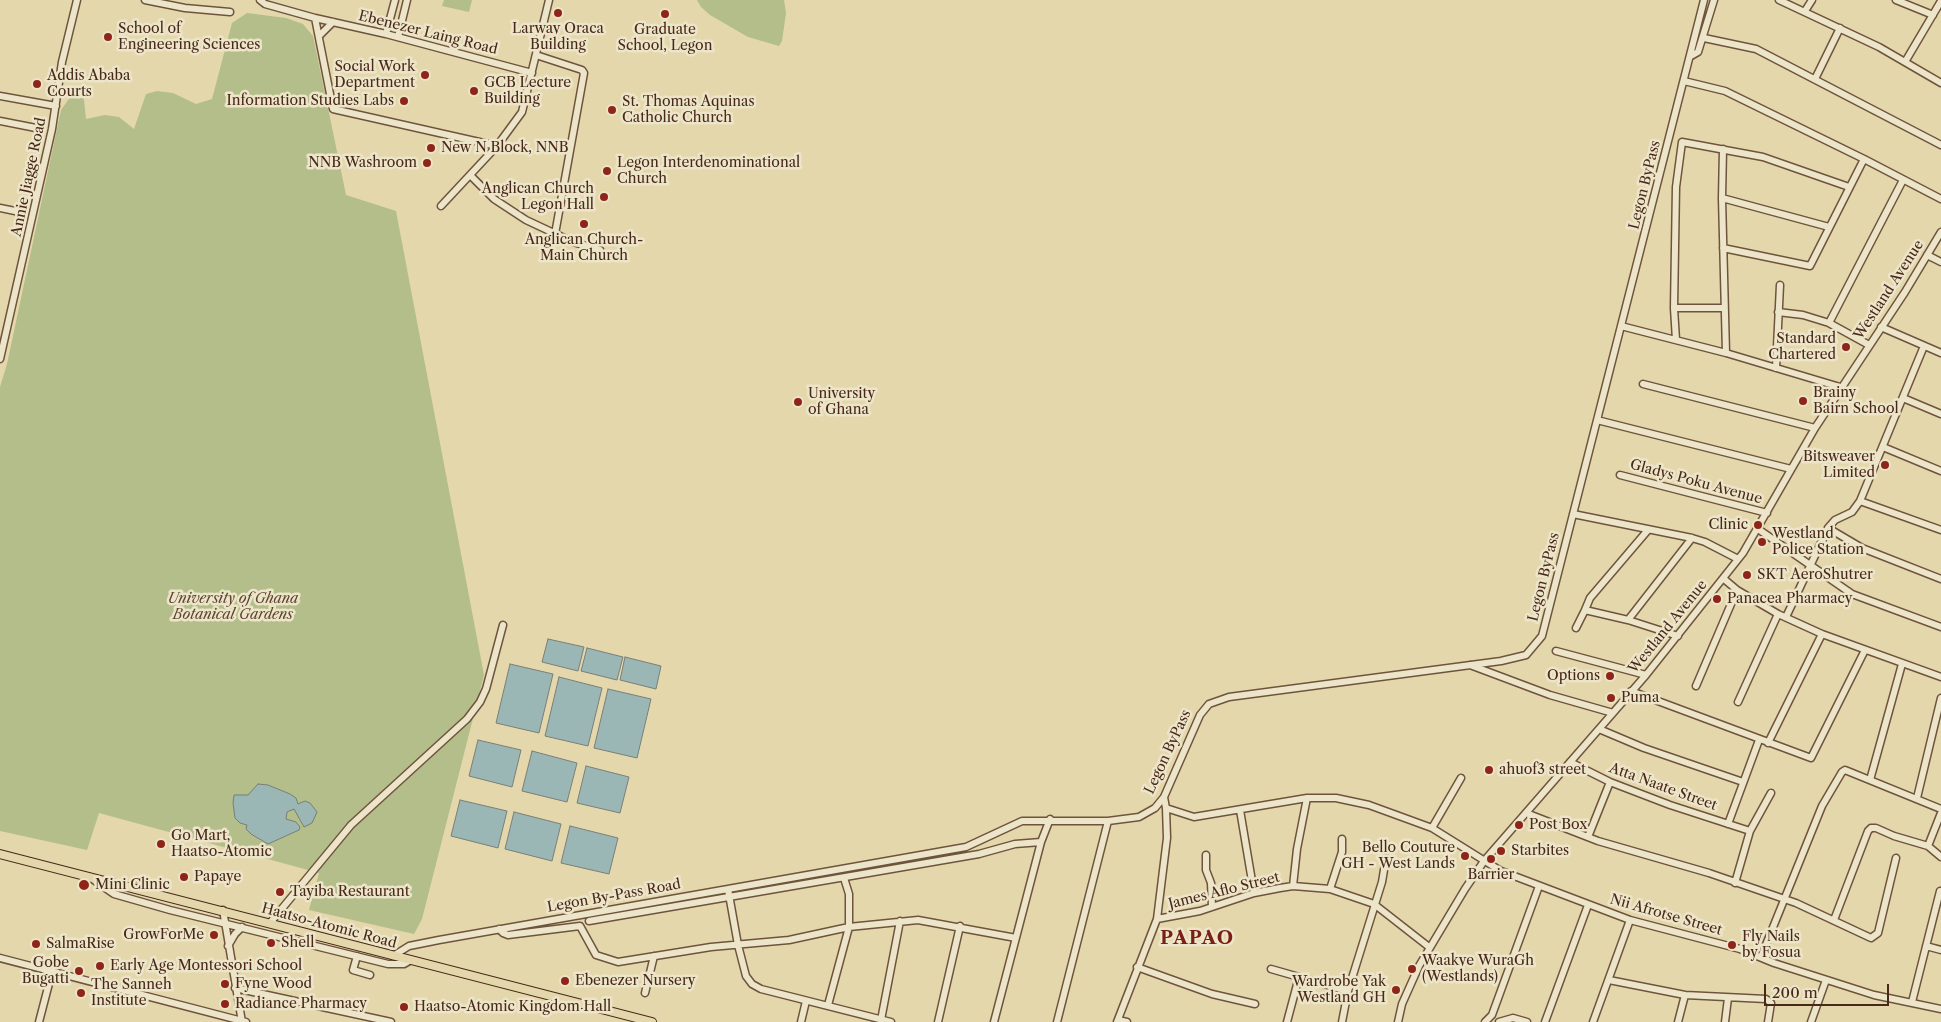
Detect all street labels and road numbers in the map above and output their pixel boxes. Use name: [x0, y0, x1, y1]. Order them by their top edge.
street label: Ebenezer Laing Road: [357, 8, 499, 58]
street label: Annie Jiagge Road: [8, 116, 50, 238]
street label: Legon ByPass: [1626, 139, 1664, 231]
street label: Westland Avenue: [1851, 237, 1927, 343]
street label: Gladys Poku Avenue: [1628, 456, 1764, 508]
street label: Legon ByPass: [1525, 531, 1563, 623]
street label: Westland Avenue: [1625, 577, 1711, 677]
street label: Legon ByPass: [1141, 707, 1195, 797]
street label: Atta Naate Street: [1607, 760, 1719, 814]
street label: James Aflo Street: [1167, 869, 1281, 913]
street label: Legon By-Pass Road: [546, 876, 682, 916]
street label: Nii Afrotse Street: [1608, 891, 1724, 939]
street label: Haatso-Atomic Road: [260, 900, 398, 952]

